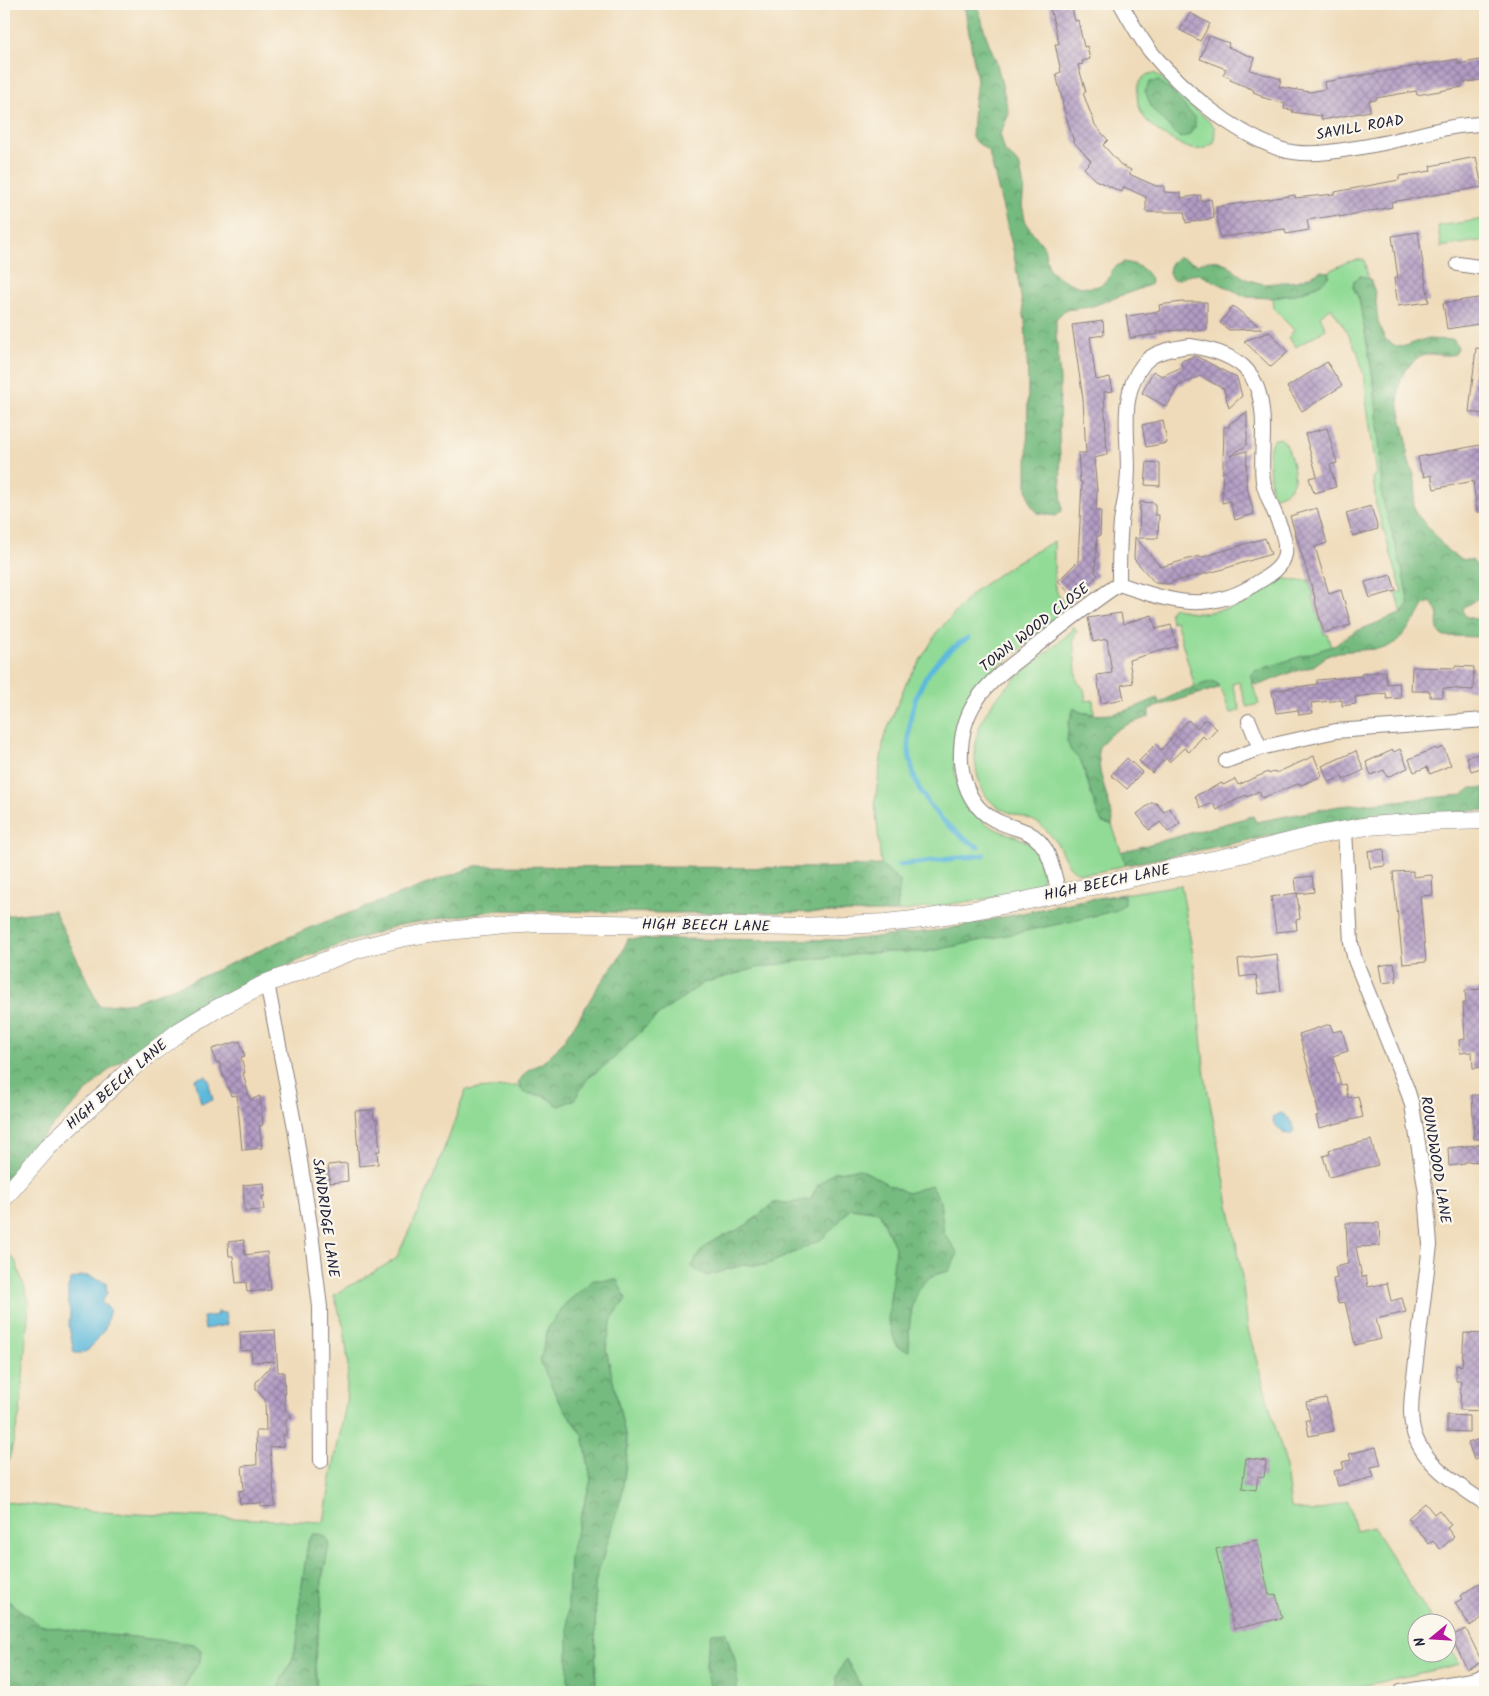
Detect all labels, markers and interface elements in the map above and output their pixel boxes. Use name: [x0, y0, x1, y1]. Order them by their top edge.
street label: SAVILL ROAD: [1314, 108, 1406, 148]
street label: TOWN WOOD CLOSE: [975, 577, 1096, 679]
street label: HIGH BEECH LANE: [1042, 858, 1173, 908]
street label: HIGH BEECH LANE: [642, 913, 772, 939]
street label: HIGH BEECH LANE: [61, 1033, 174, 1136]
street label: ROUNDWOOD LANE: [1413, 1095, 1457, 1227]
street label: SANDRIDGE LANE: [305, 1157, 345, 1280]
north arrow: [1406, 1614, 1456, 1664]
text: N: [1409, 1634, 1432, 1649]

